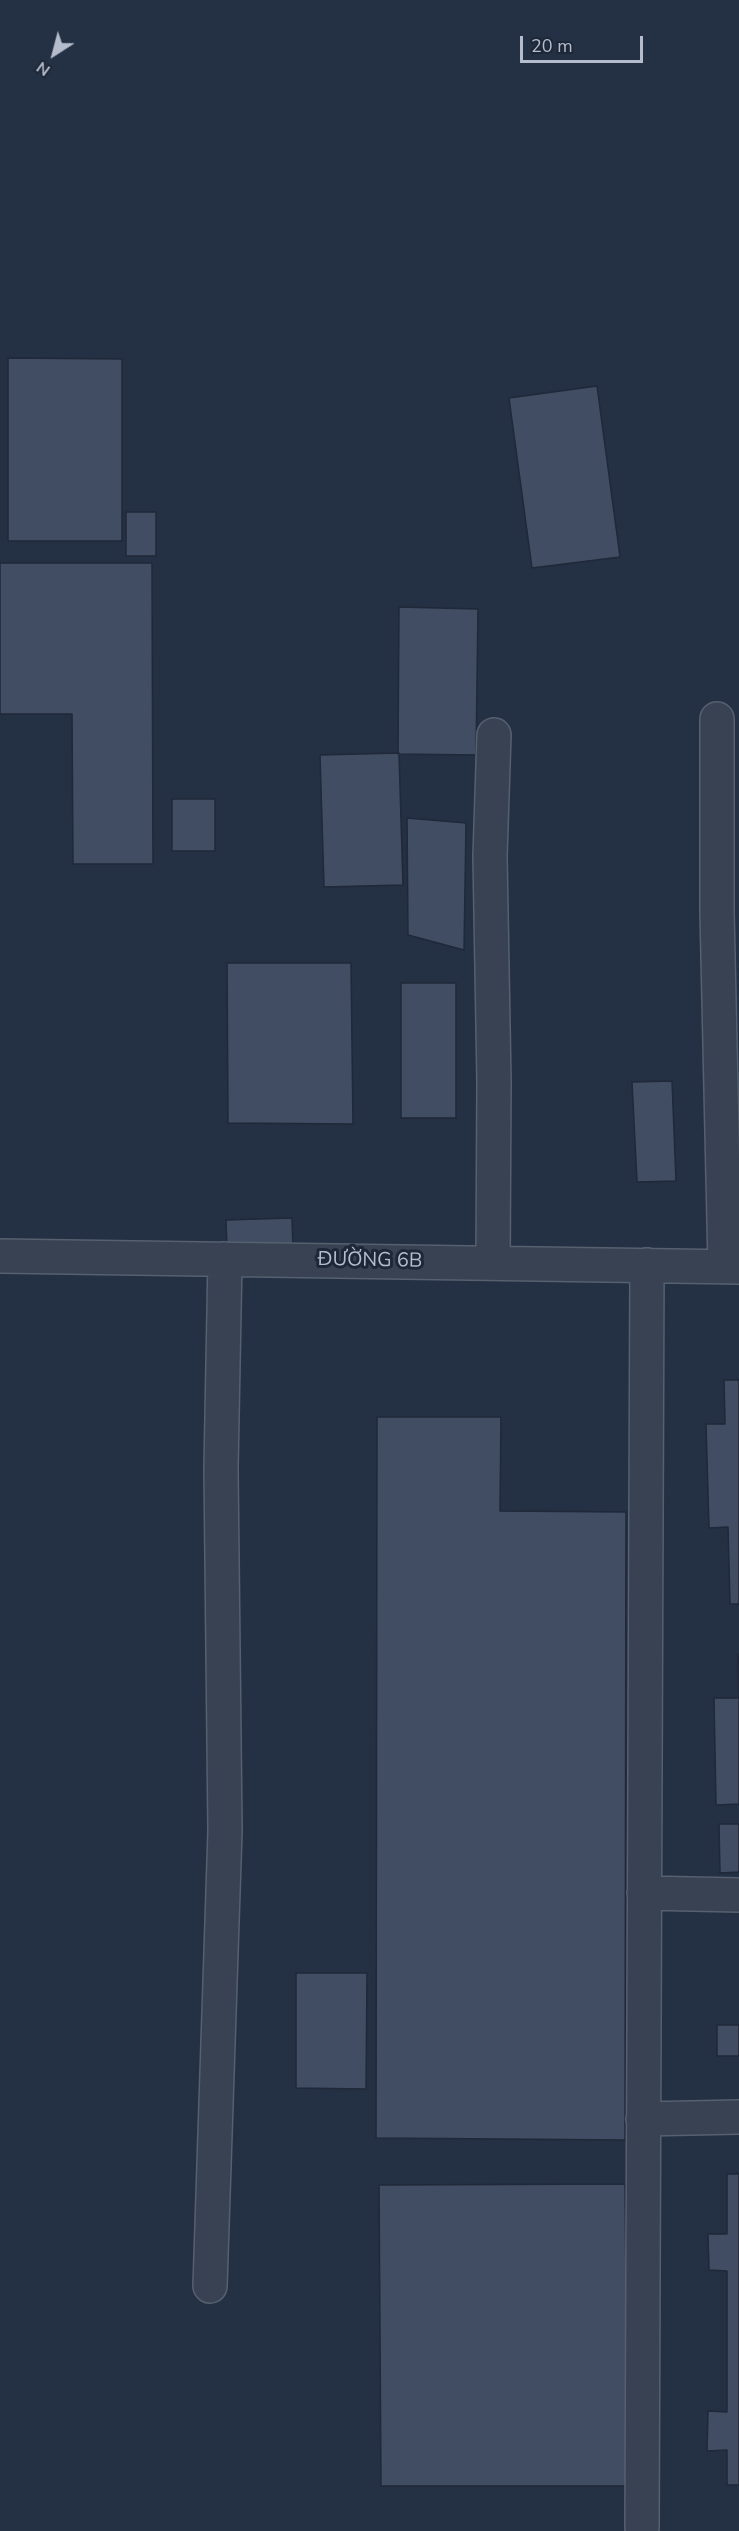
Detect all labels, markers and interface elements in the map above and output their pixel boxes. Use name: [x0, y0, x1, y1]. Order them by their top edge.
north arrow: [24, 24, 84, 84]
scale bar: [523, 24, 646, 62]
text: 20 m: [531, 34, 573, 58]
text: N: [32, 56, 55, 81]
street label: ĐƯỜNG 6B: [317, 1248, 423, 1274]

